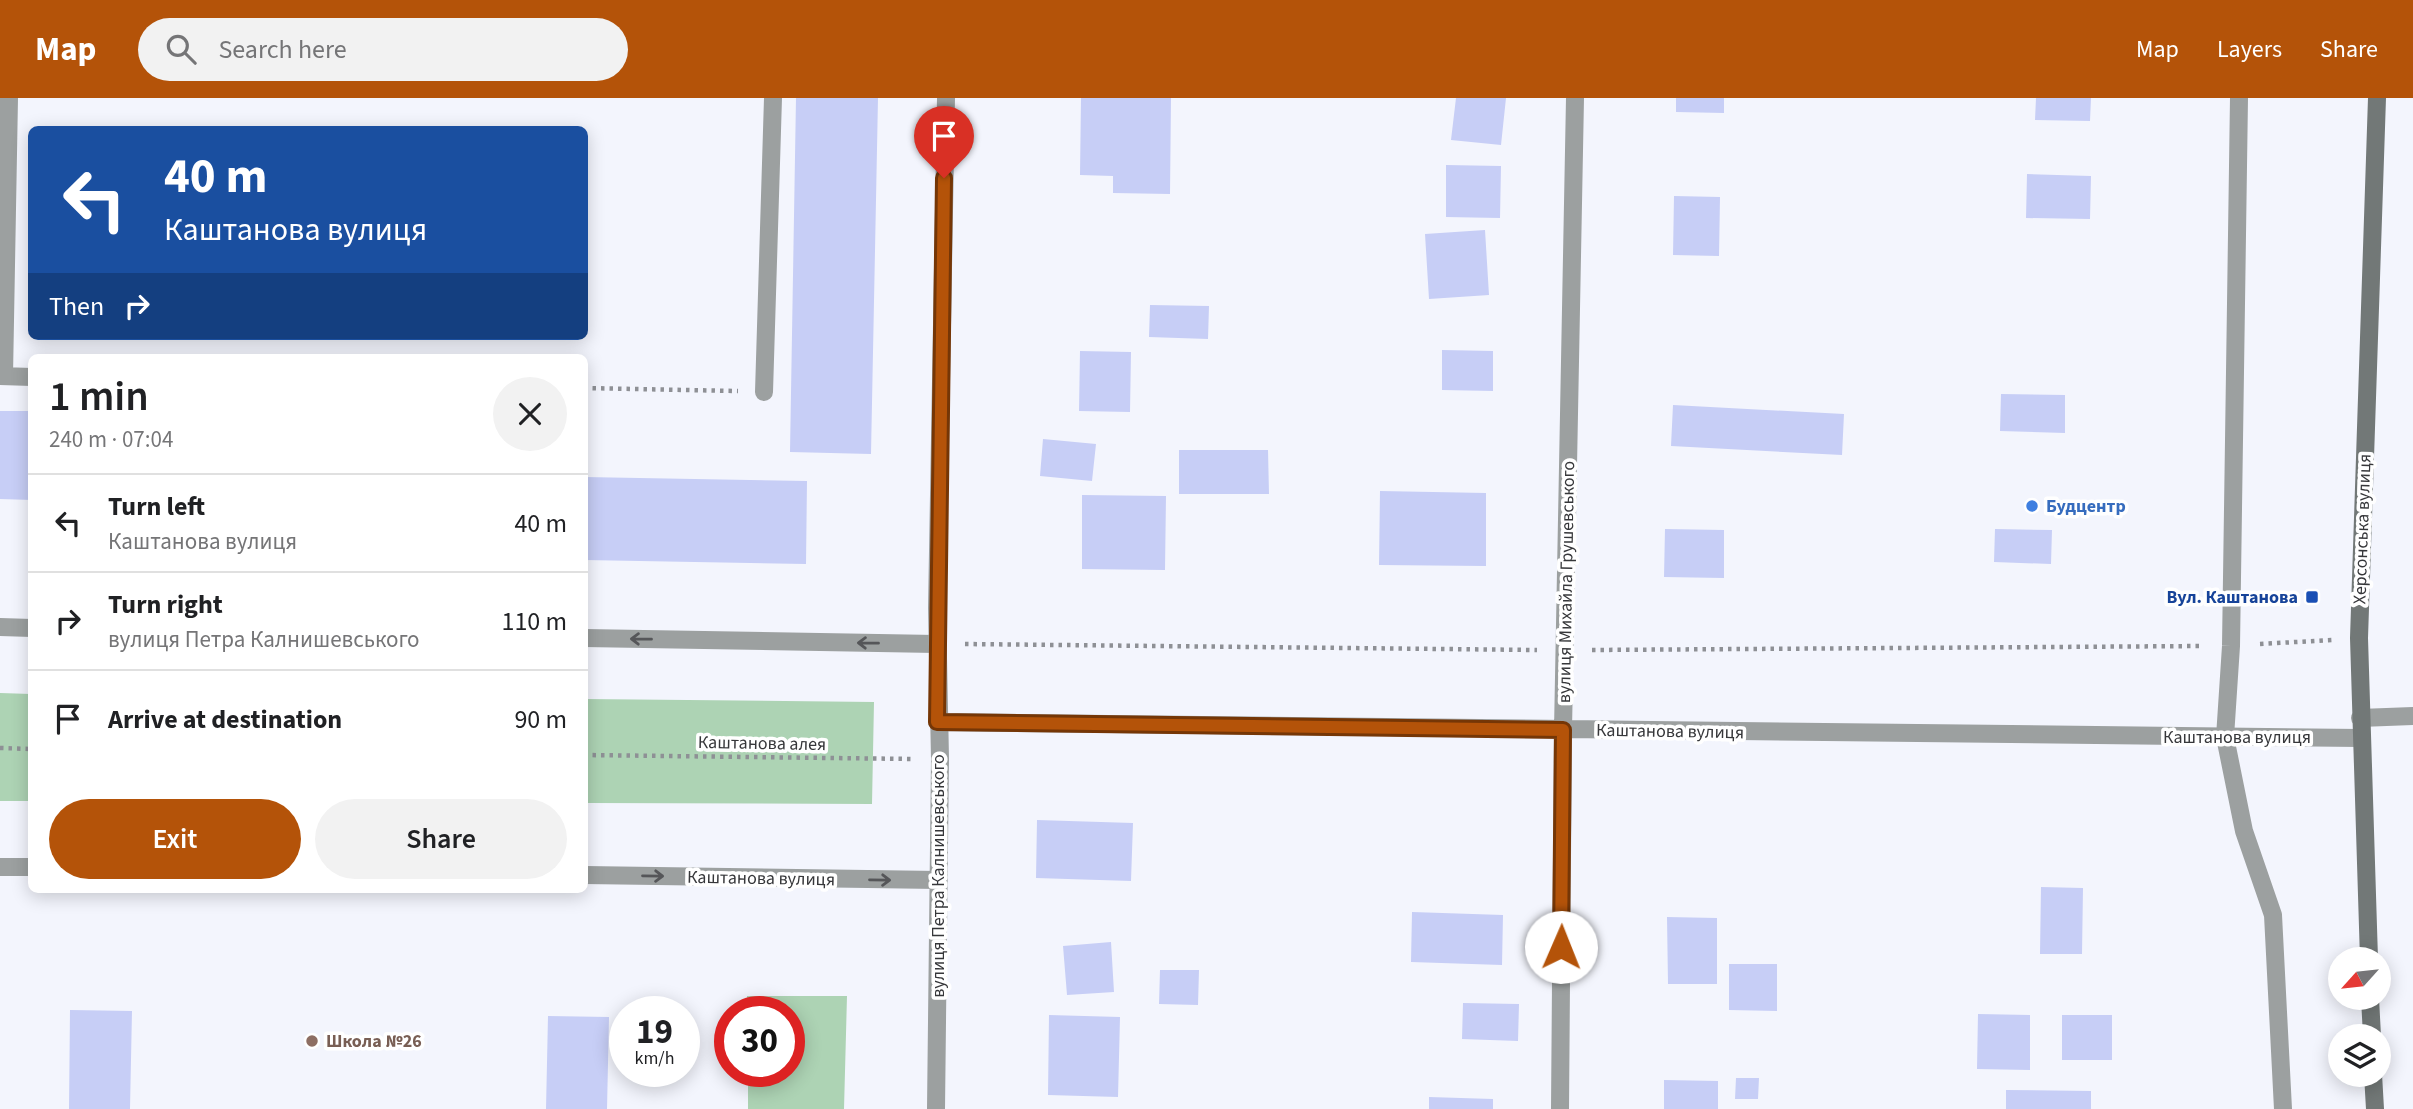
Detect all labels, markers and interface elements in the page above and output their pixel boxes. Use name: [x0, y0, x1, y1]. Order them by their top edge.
search box: [138, 18, 628, 81]
text: Map: [35, 26, 96, 73]
icon: search: [162, 30, 200, 68]
text: Search here: [218, 31, 347, 68]
text: Map: [2136, 32, 2179, 67]
text: Layers: [2217, 32, 2282, 67]
text: Share: [2320, 32, 2378, 67]
pin: [914, 106, 974, 178]
icon: arrive: [925, 117, 963, 155]
text: 40 m: [164, 142, 268, 212]
icon: left: [49, 154, 140, 245]
text: Каштанова вулиця: [164, 207, 427, 253]
icon: right: [118, 287, 156, 325]
text: Then: [49, 288, 104, 325]
text: 1 min: [49, 367, 149, 427]
button: close: [493, 377, 567, 451]
text: 240 m · 07:04: [49, 423, 173, 456]
street label: Херсонська вулиця: [2347, 453, 2378, 605]
street label: вулиця Михайла Грушевського: [1552, 461, 1581, 703]
text: Turn left: [108, 488, 205, 525]
place label: Будцентр: [2046, 494, 2126, 519]
marker: Будцентр: [2024, 498, 2040, 514]
icon: left: [49, 504, 87, 542]
text: 40 m: [514, 505, 567, 542]
text: Каштанова вулиця: [108, 525, 297, 558]
place label: Вул. Каштанова: [2167, 585, 2298, 610]
text: Turn right: [108, 586, 223, 623]
marker: Вул. Каштанова: [2304, 589, 2320, 605]
icon: right: [49, 602, 87, 640]
text: 110 m: [501, 603, 567, 640]
text: вулиця Петра Калнишевського: [108, 623, 419, 656]
one-way arrow: [629, 632, 652, 645]
one-way arrow: [857, 636, 880, 650]
icon: arrive: [49, 700, 87, 738]
text: Arrive at destination: [108, 701, 342, 738]
text: 90 m: [514, 701, 567, 738]
street label: Каштанова вулиця: [1596, 718, 1744, 745]
street label: Каштанова вулиця: [2163, 725, 2311, 750]
street label: Каштанова алея: [698, 730, 826, 757]
street label: вулиця Петра Калнишевського: [926, 754, 951, 998]
button: Exit: [49, 799, 301, 879]
button: Share: [315, 799, 567, 879]
street label: Каштанова вулиця: [687, 865, 835, 892]
one-way arrow: [641, 869, 664, 883]
one-way arrow: [868, 873, 891, 886]
position arrow: [1524, 910, 1598, 984]
north arrow: [2328, 947, 2390, 1010]
map controls: [2328, 947, 2391, 1087]
speed limit sign: 30: [714, 996, 805, 1087]
text: 19: [636, 1007, 673, 1057]
button: layers: [2328, 1024, 2391, 1087]
place label: Школа №26: [326, 1029, 422, 1054]
marker: Школа №26: [304, 1033, 320, 1049]
text: km/h: [635, 1046, 674, 1071]

